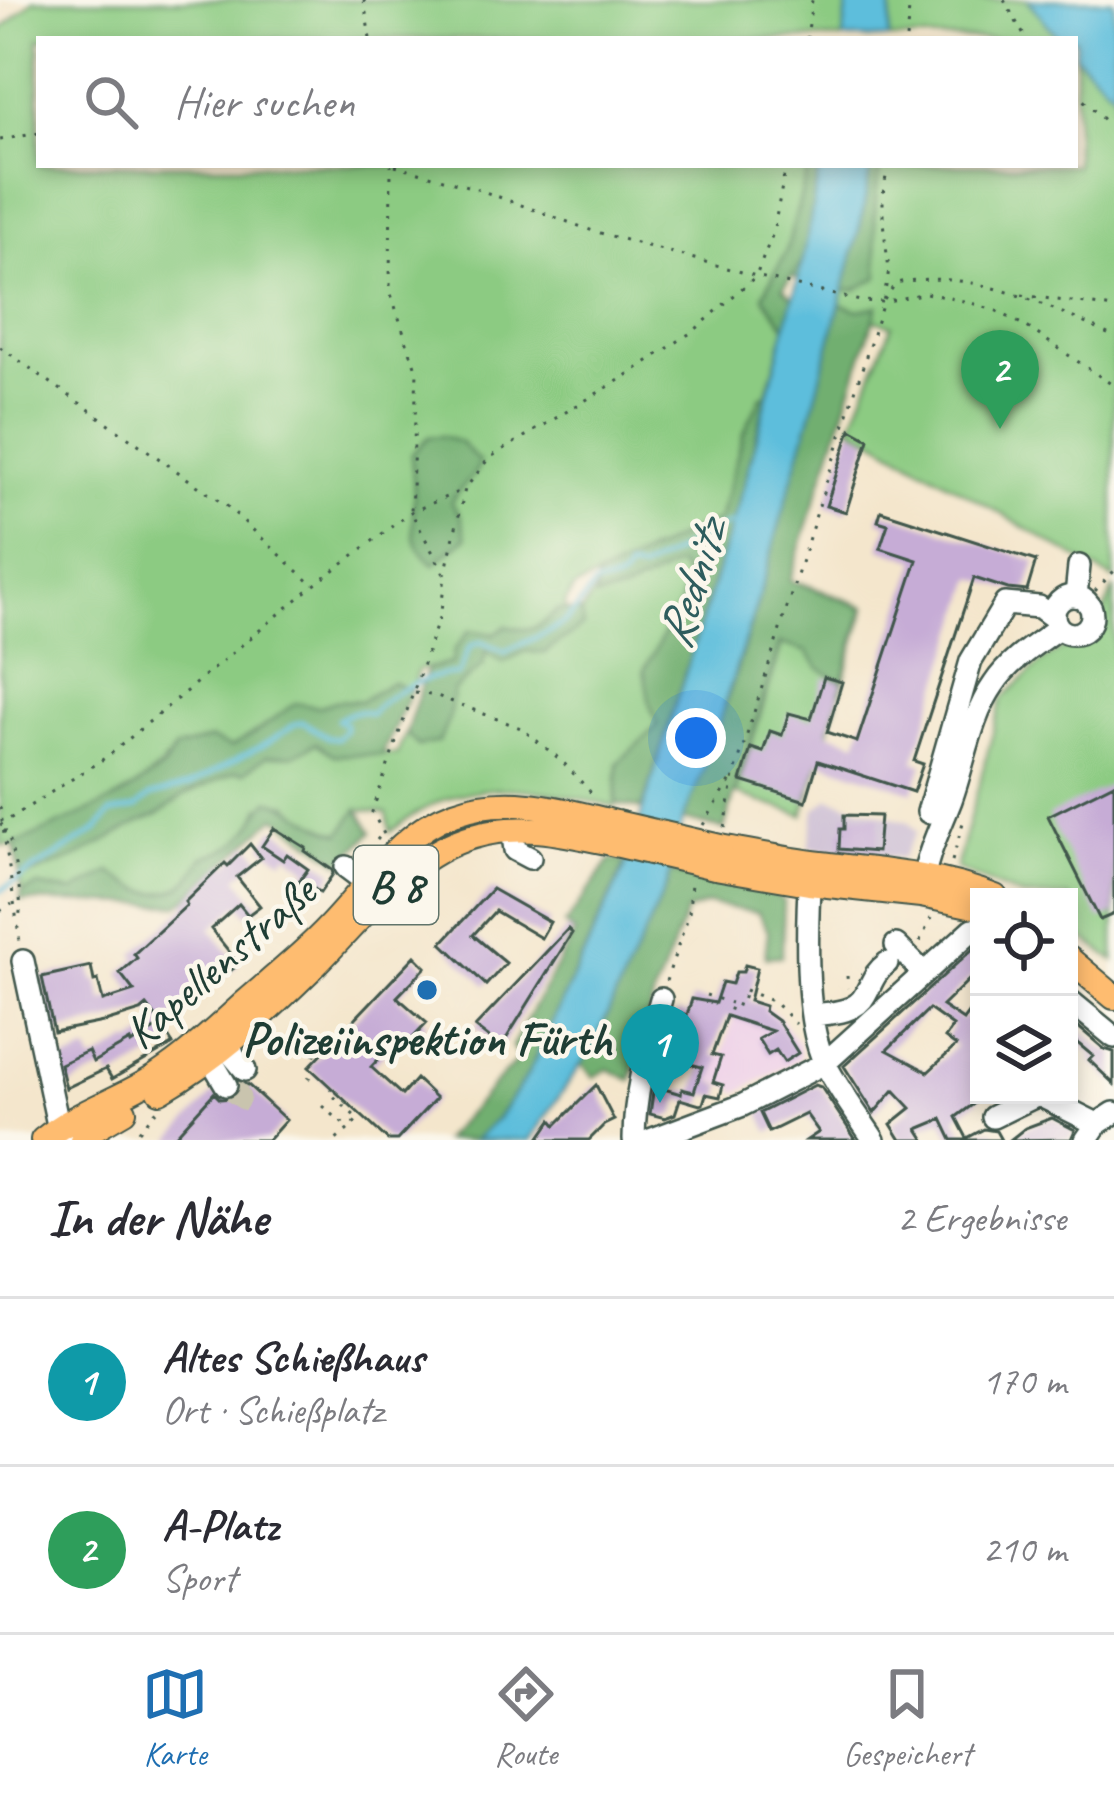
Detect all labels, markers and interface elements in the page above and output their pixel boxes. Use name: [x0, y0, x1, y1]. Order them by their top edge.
search box: [36, 36, 1078, 168]
icon: search: [78, 69, 144, 135]
text: Hier suchen: [174, 74, 354, 131]
pin: 2: [961, 330, 1039, 429]
water label: Rednitz: [642, 506, 743, 655]
your location: [666, 708, 726, 768]
road number: B 8: [354, 846, 438, 924]
street label: Kapellenstraße: [111, 860, 331, 1062]
map controls: [970, 888, 1078, 1104]
button: locate: [970, 888, 1078, 996]
marker: Polizeiinspektion Fürth: [414, 977, 440, 1003]
button: layers: [970, 996, 1078, 1104]
pin: 1: [621, 1004, 699, 1103]
place label: Polizeiinspektion Fürth: [242, 1009, 613, 1069]
text: In der Nähe: [48, 1186, 267, 1250]
text: 2 Ergebnisse: [897, 1194, 1066, 1243]
text: Altes Schießhaus: [162, 1329, 424, 1386]
text: 1: [78, 1357, 96, 1406]
text: 170 m: [982, 1357, 1066, 1406]
text: Ort · Schießplatz: [162, 1386, 383, 1435]
text: A-Platz: [162, 1497, 278, 1554]
text: 2: [78, 1525, 96, 1574]
text: 210 m: [982, 1525, 1066, 1574]
text: Sport: [162, 1554, 236, 1603]
tab: Karte: [142, 1661, 208, 1775]
tab: Route: [493, 1661, 559, 1775]
tab: Gespeichert: [843, 1661, 972, 1775]

